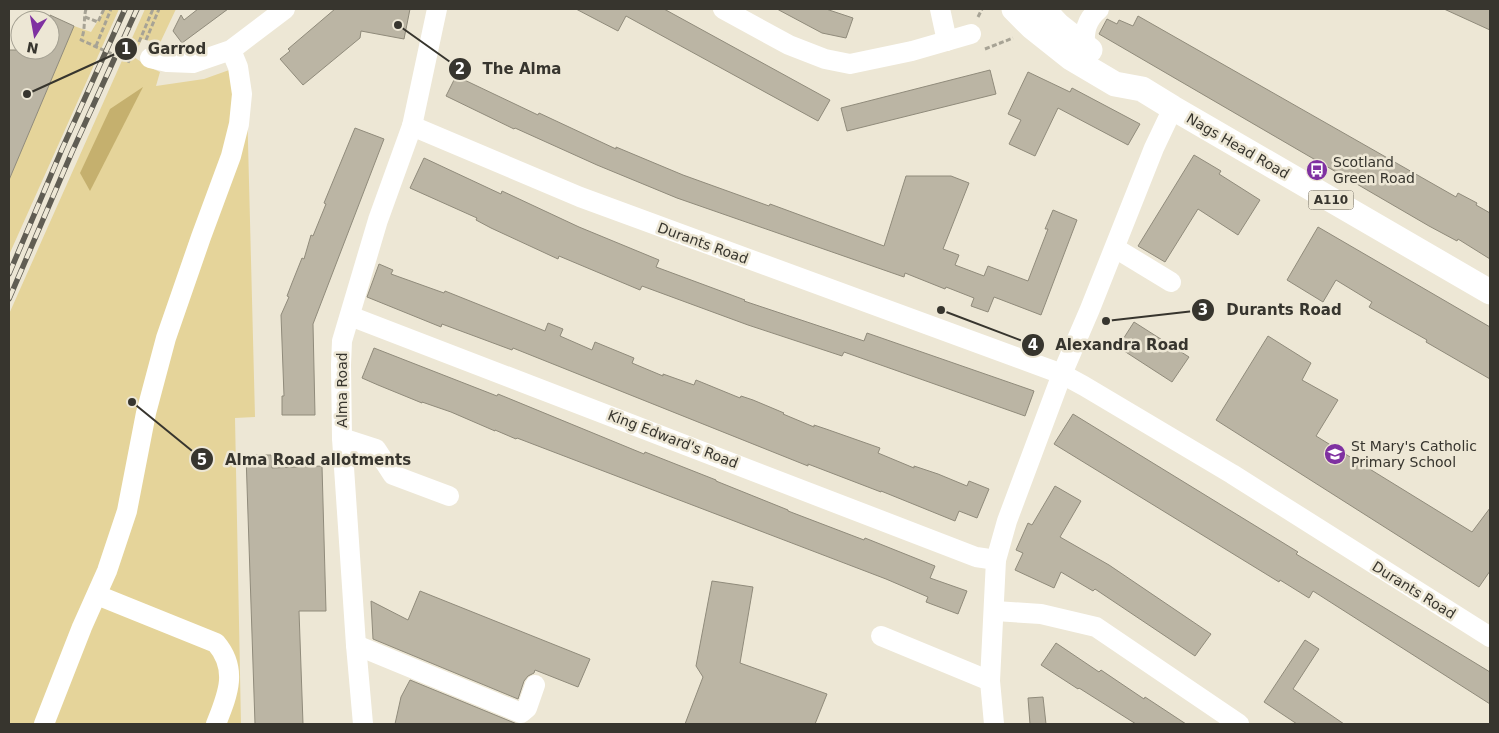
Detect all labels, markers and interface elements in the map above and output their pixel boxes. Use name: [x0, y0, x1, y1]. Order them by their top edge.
north arrow: [10, 10, 60, 60]
callout: Garrod: [113, 34, 216, 64]
text: N: [25, 39, 40, 57]
text: 1: [121, 40, 131, 58]
text: Garrod: [148, 40, 206, 58]
callout: The Alma: [447, 54, 571, 84]
text: 2: [455, 60, 465, 78]
text: The Alma: [483, 60, 561, 78]
street label: Nags Head Road: [1184, 110, 1292, 182]
place label: Scotland Green Road: [1333, 154, 1415, 186]
bus stop icon: Scotland Green Road: [1305, 158, 1329, 182]
road number: A110: [1308, 190, 1354, 210]
street label: Durants Road: [656, 219, 750, 267]
callout: Durants Road: [1191, 295, 1351, 325]
text: 3: [1198, 301, 1208, 319]
text: Durants Road: [1226, 301, 1342, 319]
callout: Alexandra Road: [1020, 330, 1199, 360]
text: 4: [1028, 336, 1038, 354]
text: Alexandra Road: [1055, 336, 1189, 354]
street label: Alma Road: [334, 352, 350, 428]
street label: King Edward's Road: [606, 407, 740, 471]
place label: St Mary's Catholic Primary School: [1351, 438, 1477, 470]
school or university icon: St Mary's Catholic Primary School: [1323, 442, 1347, 466]
callout: Alma Road allotments: [189, 444, 421, 474]
text: 5: [197, 451, 207, 469]
text: Alma Road allotments: [225, 451, 411, 469]
street label: Durants Road: [1369, 558, 1459, 622]

